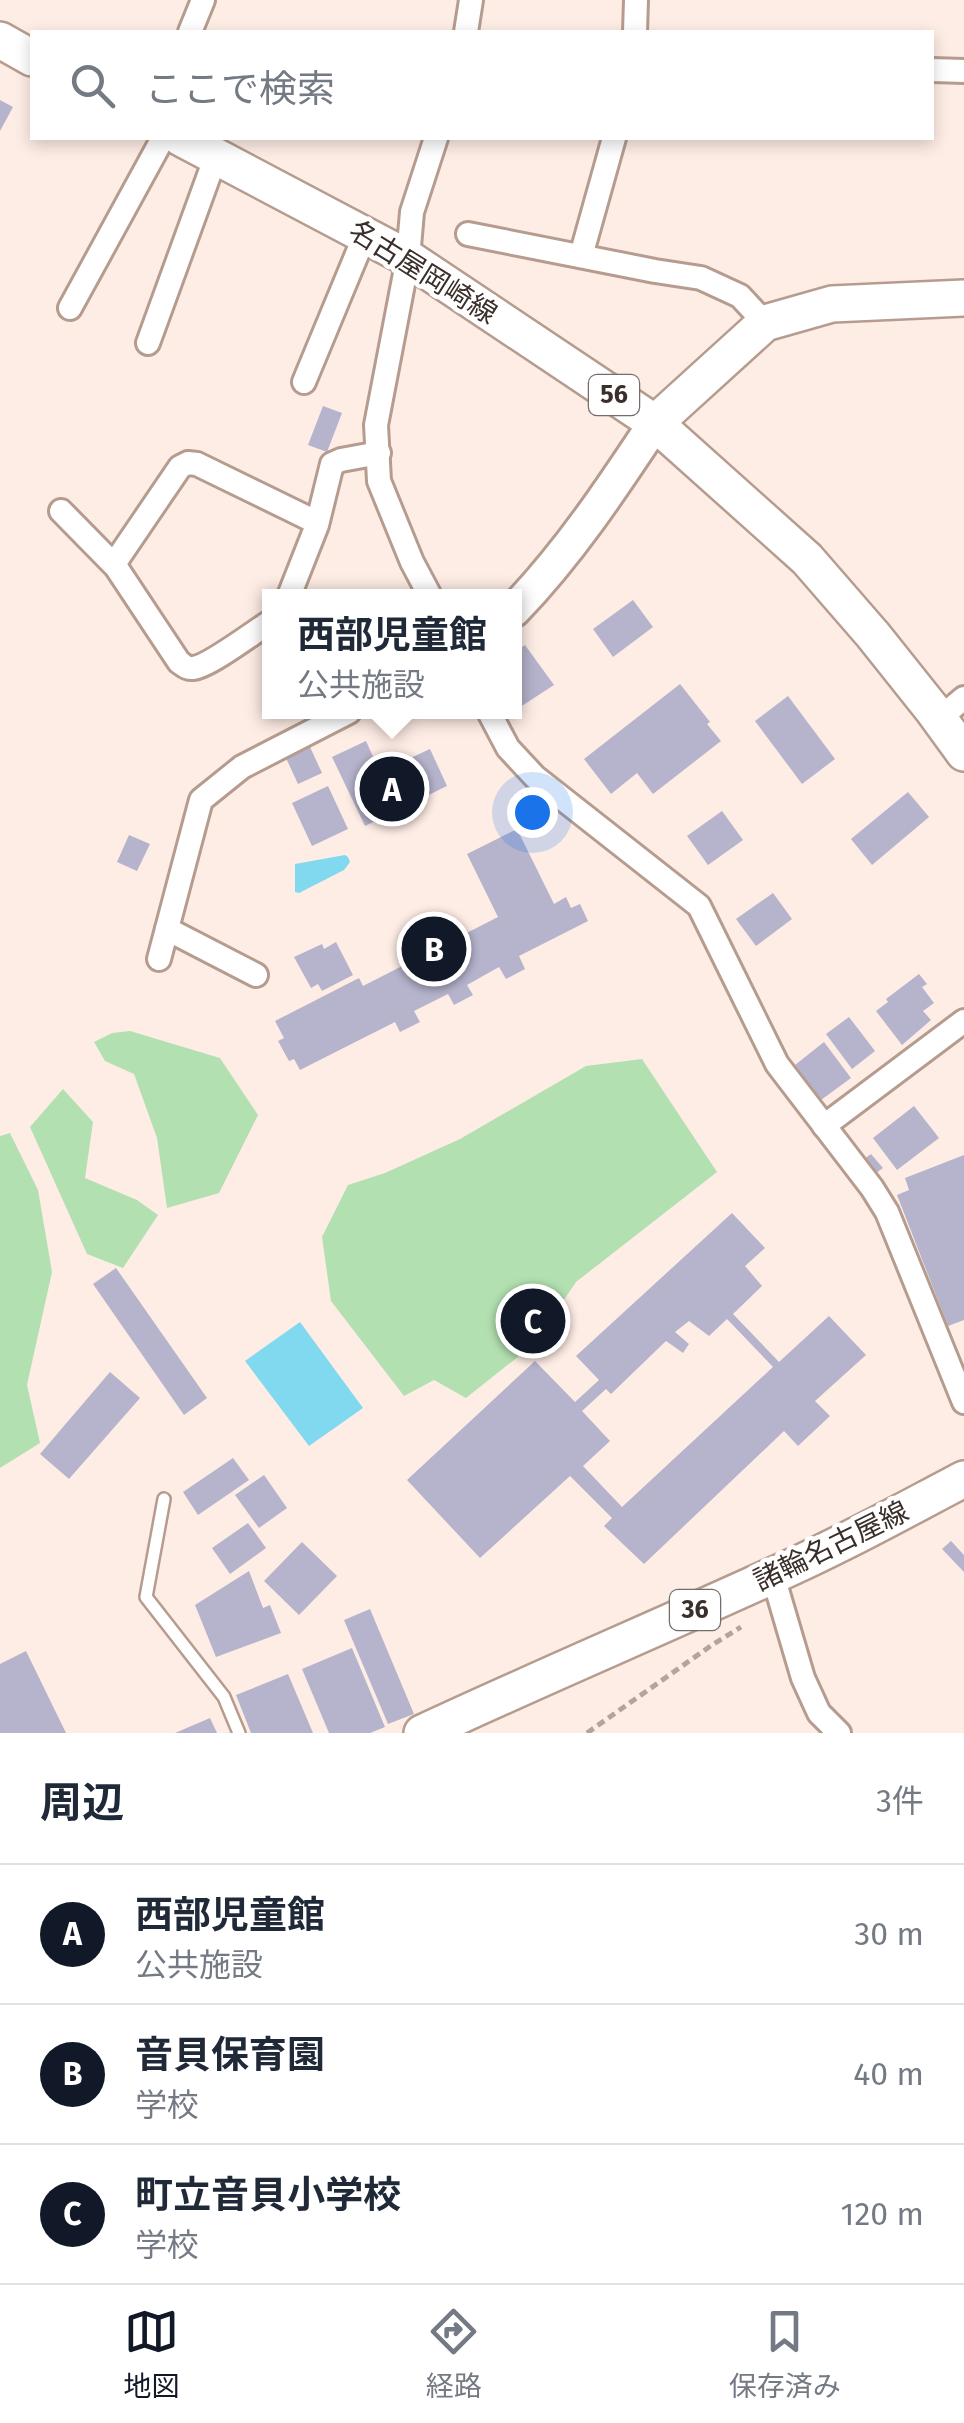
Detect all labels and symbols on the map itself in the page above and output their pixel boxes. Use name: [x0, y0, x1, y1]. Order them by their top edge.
street label: 名古屋岡崎線: [343, 213, 503, 331]
road number: 56: [589, 375, 639, 415]
pin: A: [360, 752, 424, 826]
your location: [507, 787, 558, 838]
pin: B: [402, 912, 466, 986]
pin: C: [500, 1284, 566, 1358]
street label: 諸輪名古屋線: [748, 1494, 914, 1598]
road number: 36: [670, 1590, 720, 1630]

